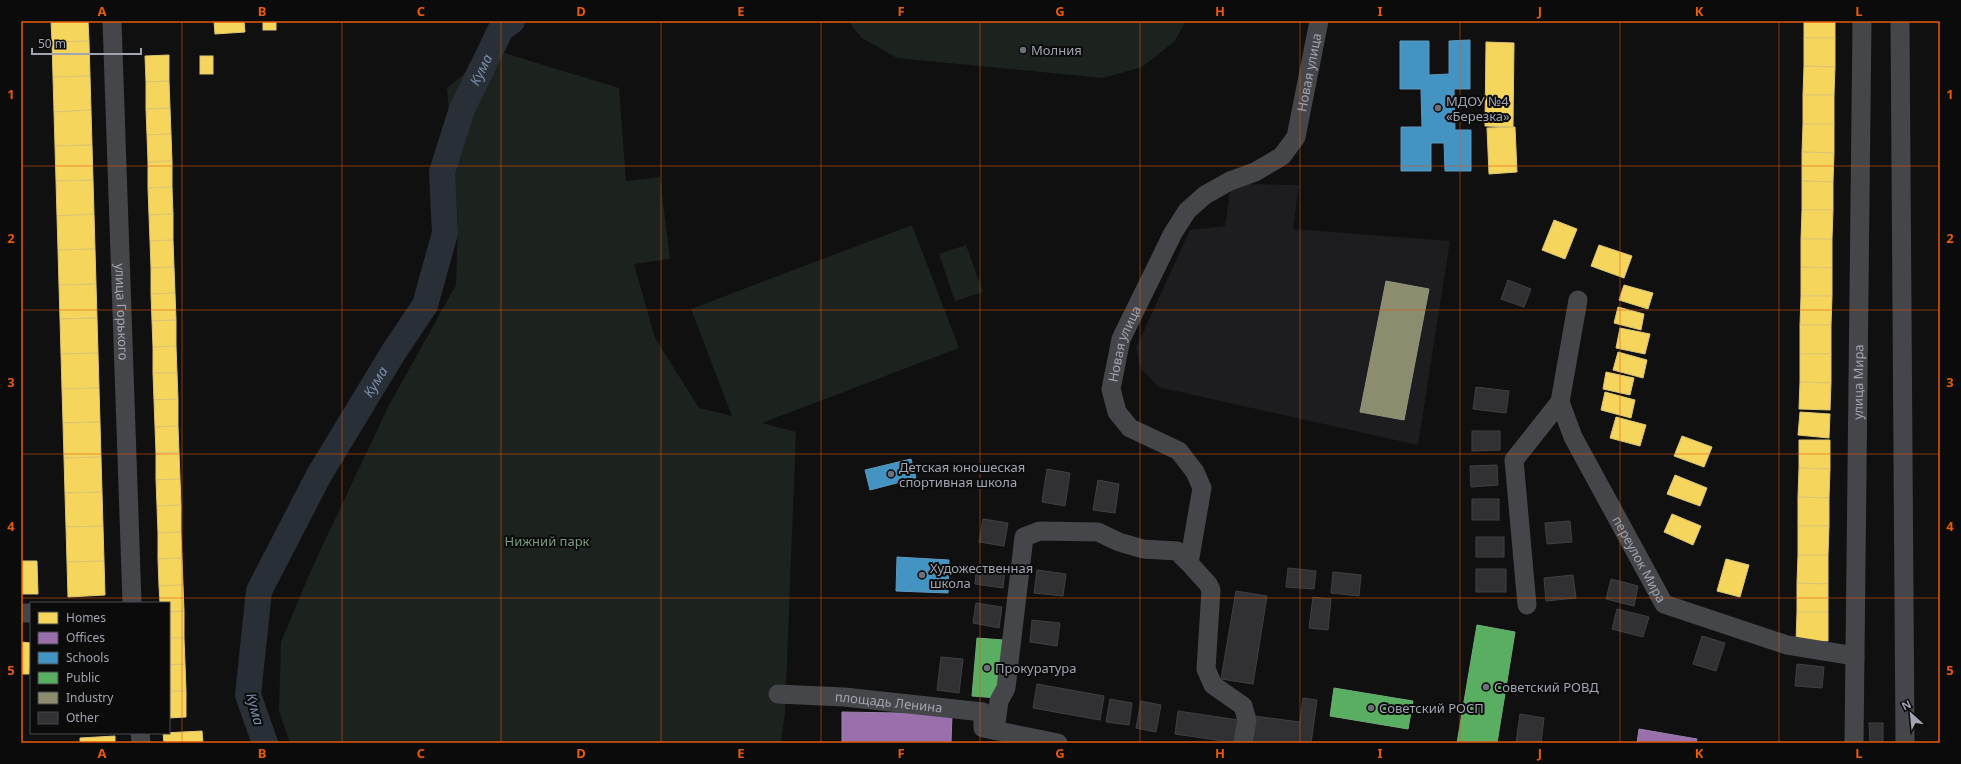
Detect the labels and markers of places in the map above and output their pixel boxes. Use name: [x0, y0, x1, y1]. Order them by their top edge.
place label: Молния: [1031, 41, 1082, 59]
marker: Молния: [1018, 45, 1028, 55]
place label: МДОУ №4 «Березка»: [1446, 92, 1510, 125]
marker: МДОУ №4 «Березка»: [1433, 103, 1443, 113]
place label: Детская юношеская спортивная школа: [899, 458, 1025, 491]
marker: Детская юношеская спортивная школа: [886, 469, 896, 479]
place label: Художественная школа: [930, 559, 1033, 592]
marker: Художественная школа: [917, 570, 927, 580]
place label: Прокуратура: [995, 659, 1076, 677]
marker: Прокуратура: [982, 663, 992, 673]
place label: Советский РОВД: [1494, 678, 1599, 696]
marker: Советский РОВД: [1481, 682, 1491, 692]
place label: Советский РОСП: [1379, 699, 1484, 717]
marker: Советский РОСП: [1366, 703, 1376, 713]

